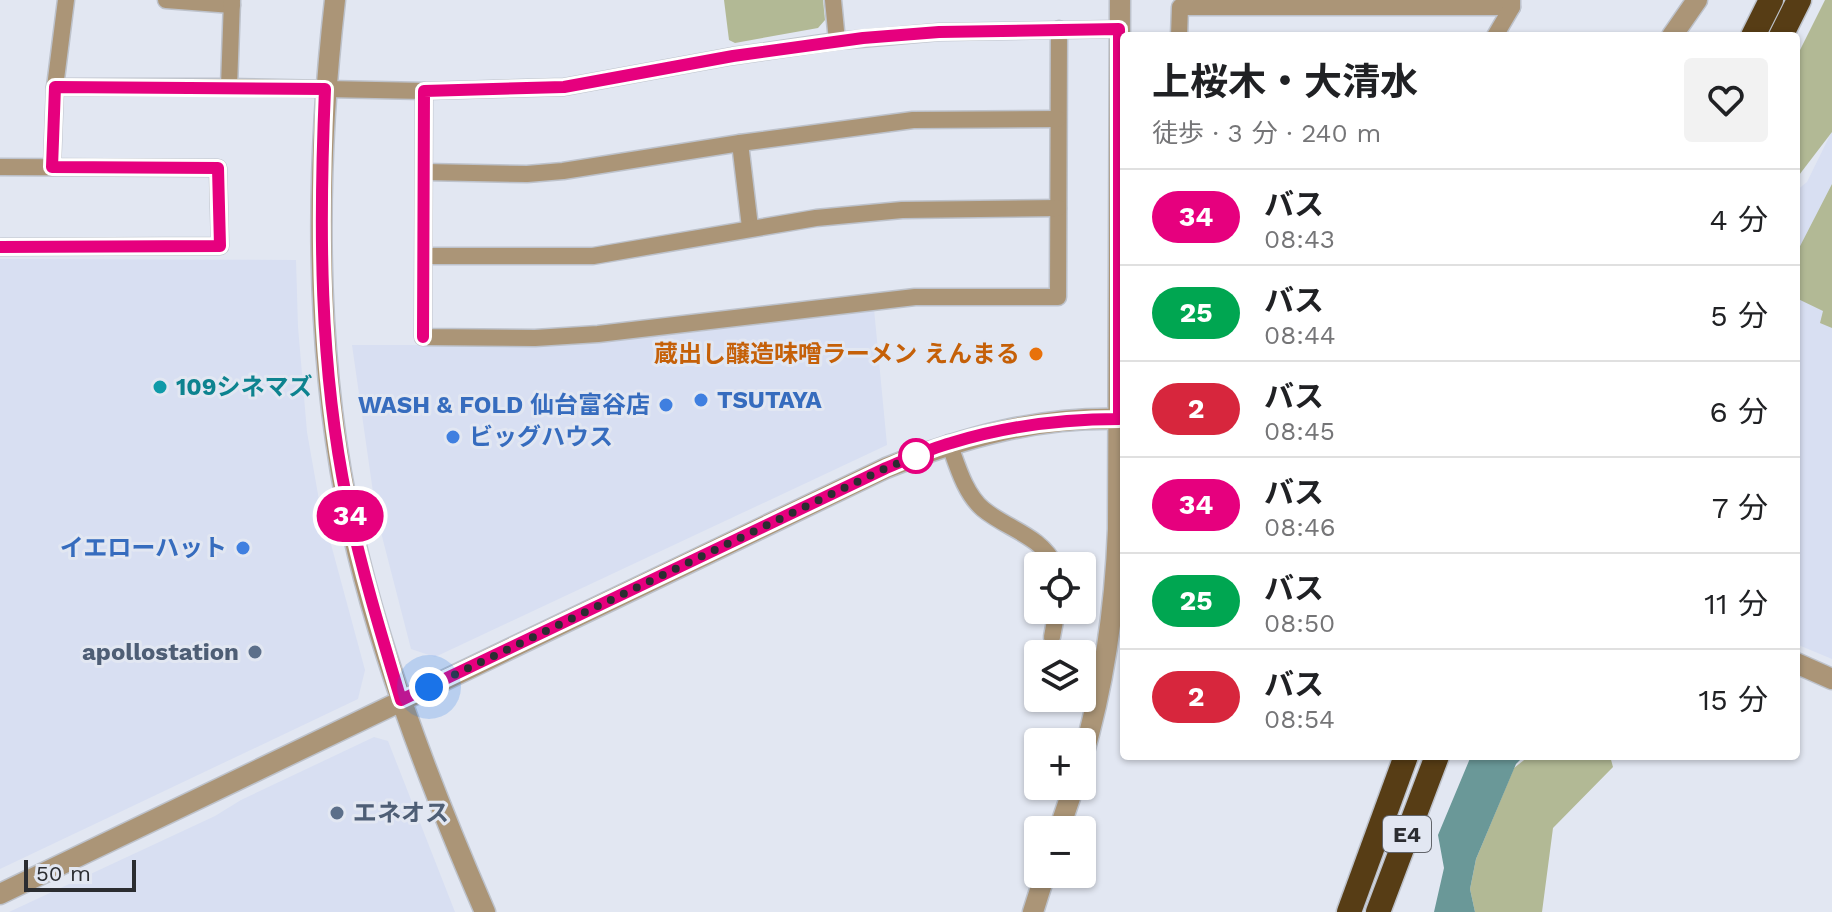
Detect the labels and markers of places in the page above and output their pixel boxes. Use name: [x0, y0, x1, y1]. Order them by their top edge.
place label: 蔵出し醸造味噌ラーメン えんまる: [654, 340, 1020, 368]
marker: 蔵出し醸造味噌ラーメン えんまる: [1027, 345, 1045, 363]
place label: 109シネマズ: [176, 373, 313, 401]
marker: 109シネマズ: [151, 378, 169, 396]
place label: TSUTAYA: [717, 386, 823, 414]
place label: WASH & FOLD 仙台富谷店: [358, 391, 650, 419]
marker: TSUTAYA: [692, 391, 710, 409]
marker: WASH & FOLD 仙台富谷店: [657, 396, 675, 414]
place label: ビッグハウス: [469, 423, 613, 451]
marker: ビッグハウス: [444, 428, 462, 446]
unlabelled marker: [899, 439, 933, 473]
place label: イエローハット: [60, 534, 227, 562]
marker: イエローハット: [234, 539, 252, 557]
place label: apollostation: [82, 638, 239, 666]
marker: apollostation: [246, 643, 264, 661]
place label: エネオス: [353, 799, 449, 827]
marker: エネオス: [328, 804, 346, 822]

